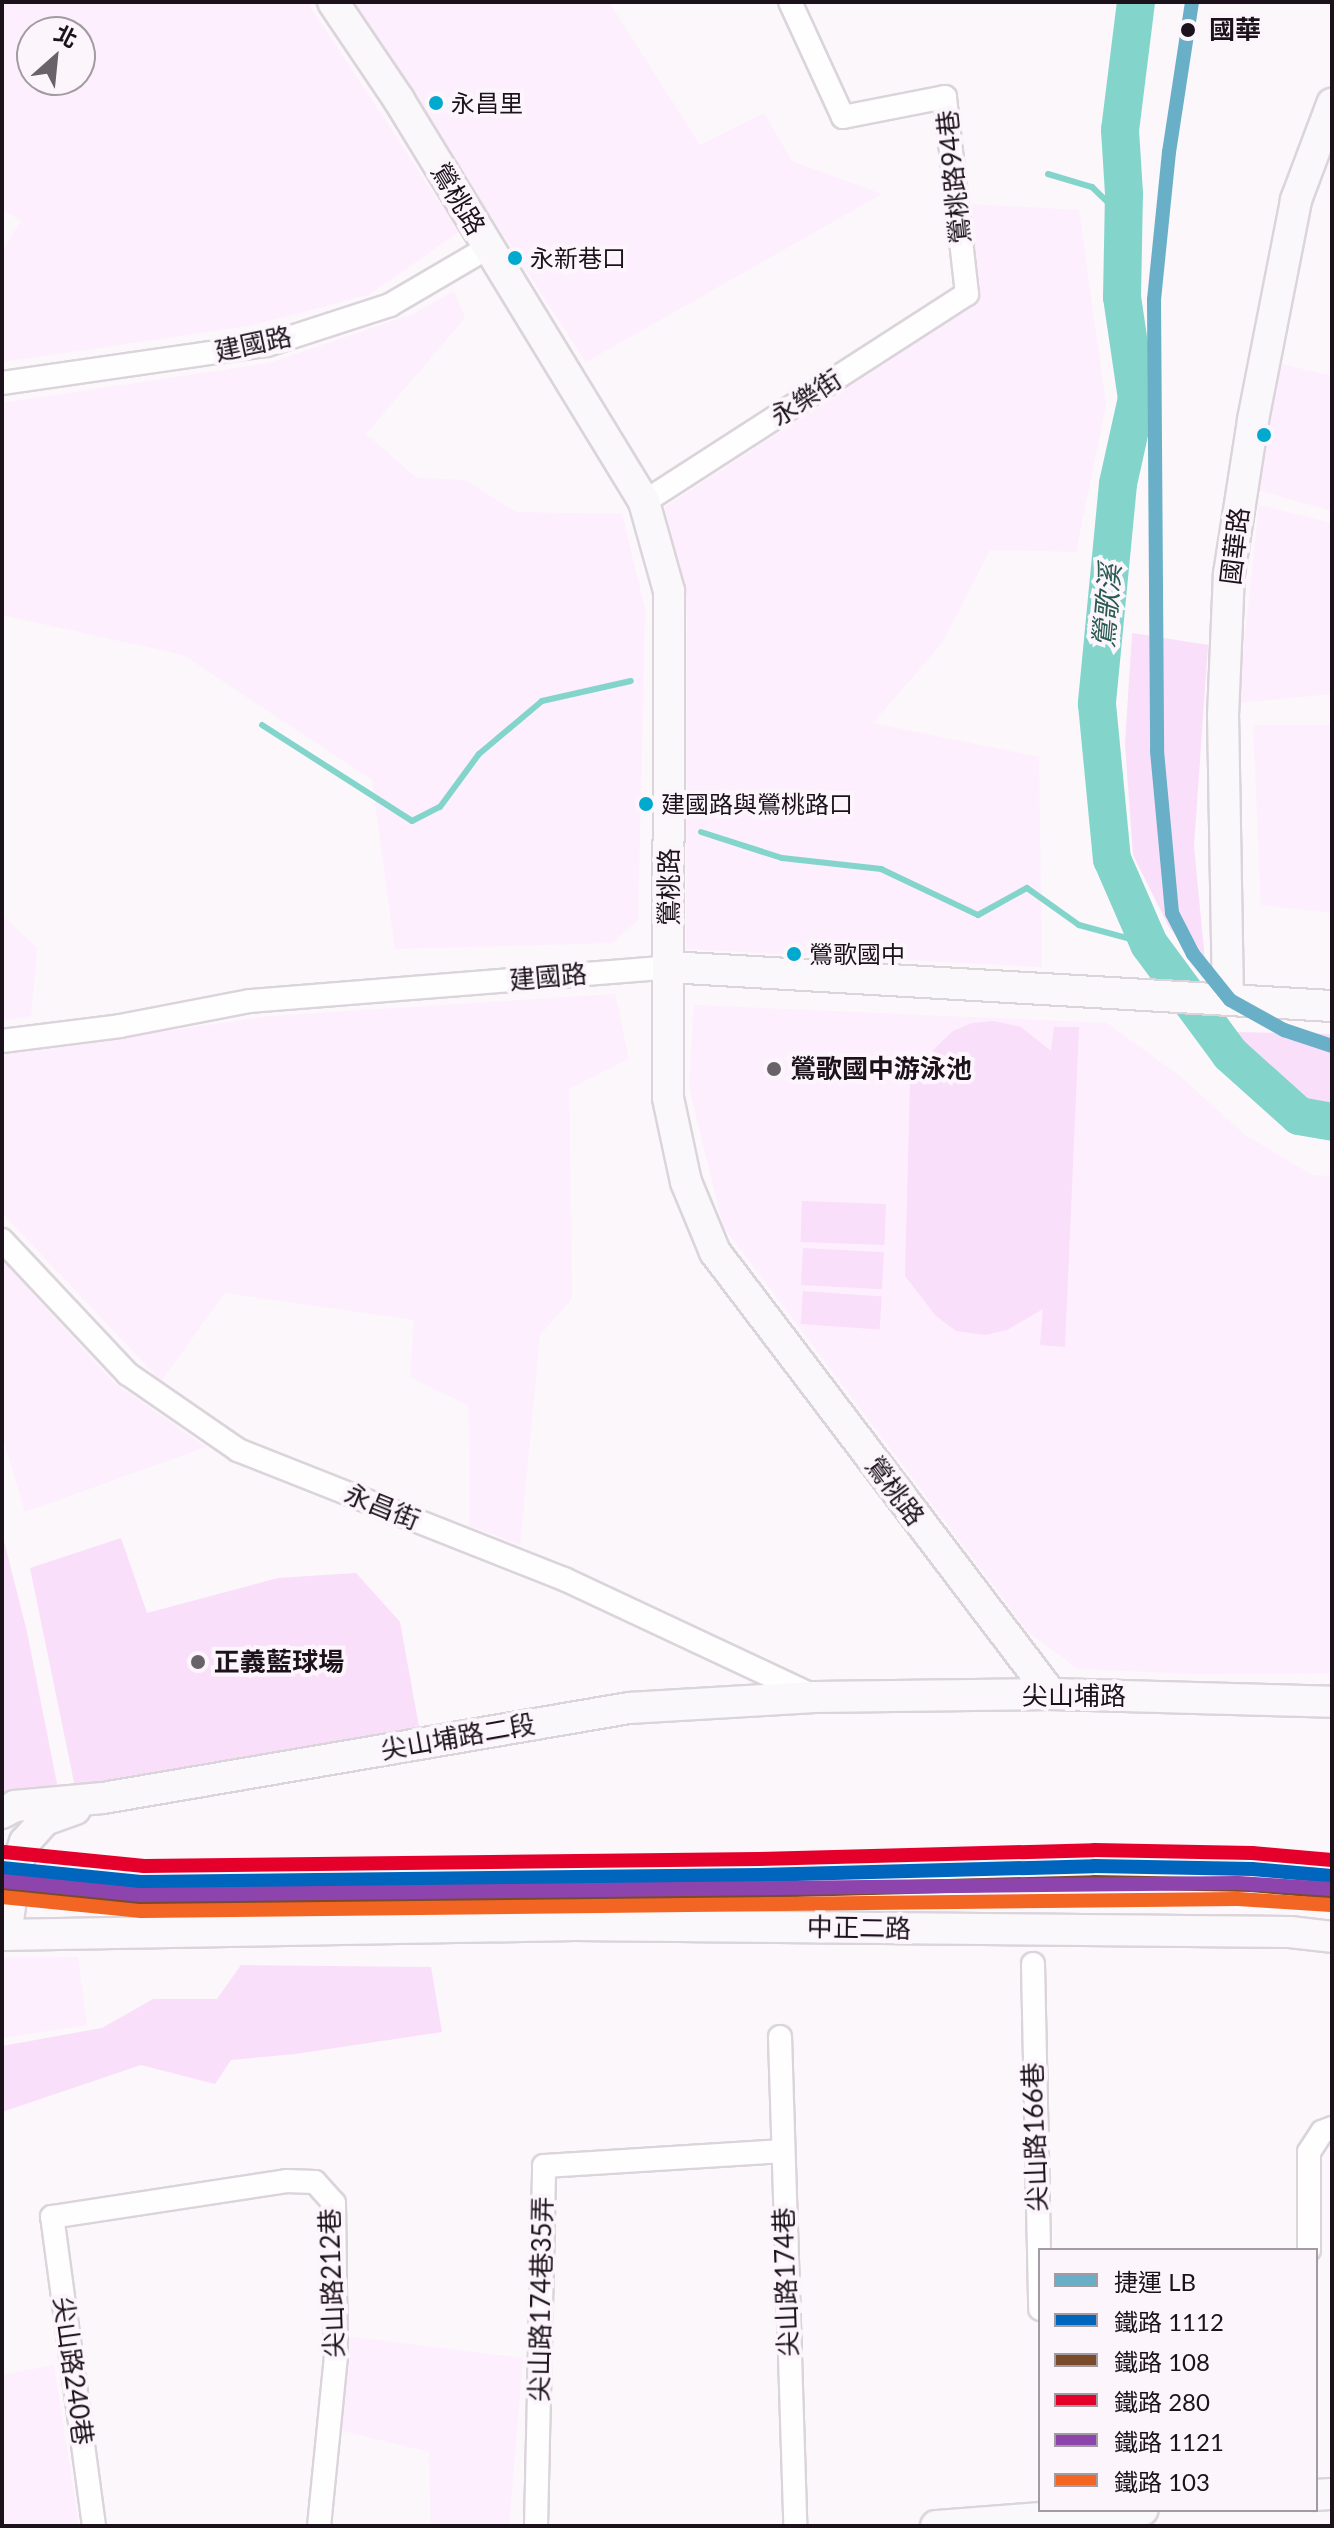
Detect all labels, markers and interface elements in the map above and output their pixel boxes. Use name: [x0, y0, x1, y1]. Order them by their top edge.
place label: 國華: [1209, 14, 1261, 46]
north arrow: [16, 16, 96, 96]
marker: 國華: [1174, 16, 1202, 44]
text: 北: [50, 19, 82, 53]
place label: 永昌里: [451, 89, 523, 117]
marker: 永昌里: [428, 95, 444, 111]
street label: 鶯桃路94巷: [931, 109, 977, 245]
street label: 鶯桃路: [425, 158, 491, 240]
place label: 永新巷口: [530, 244, 626, 272]
marker: 永新巷口: [507, 250, 523, 266]
street label: 建國路: [212, 321, 294, 367]
street label: 永樂街: [765, 364, 847, 432]
unlabelled marker: [1256, 427, 1272, 443]
street label: 國華路: [1215, 505, 1255, 587]
water label: 鶯歌溪: [1086, 563, 1126, 649]
place label: 建國路與鶯桃路口: [661, 790, 853, 818]
marker: 建國路與鶯桃路口: [638, 796, 654, 812]
street label: 鶯桃路: [653, 848, 685, 926]
place label: 鶯歌國中: [809, 940, 905, 968]
marker: 鶯歌國中: [786, 946, 802, 962]
street label: 建國路: [508, 958, 588, 996]
place label: 鶯歌國中游泳池: [790, 1053, 972, 1085]
marker: 鶯歌國中游泳池: [765, 1060, 783, 1078]
street label: 鶯桃路: [859, 1450, 931, 1532]
street label: 永昌街: [340, 1478, 424, 1536]
place label: 正義藍球場: [214, 1646, 344, 1678]
marker: 正義藍球場: [189, 1653, 207, 1671]
street label: 尖山埔路: [1022, 1680, 1126, 1712]
street label: 尖山埔路二段: [378, 1708, 538, 1766]
street label: 中正二路: [807, 1911, 911, 1945]
street label: 尖山路166巷: [1017, 2062, 1053, 2212]
street label: 尖山路174巷35弄: [524, 2196, 558, 2402]
street label: 尖山路174巷: [768, 2207, 804, 2357]
street label: 尖山路212巷: [314, 2208, 350, 2358]
legend: [1038, 2248, 1318, 2512]
text: 捷運 LB: [1114, 2267, 1196, 2296]
street label: 尖山路240巷: [47, 2295, 99, 2447]
text: 鐵路 1112: [1114, 2307, 1224, 2336]
text: 鐵路 108: [1114, 2347, 1210, 2376]
text: 鐵路 280: [1114, 2387, 1210, 2416]
text: 鐵路 1121: [1114, 2427, 1224, 2456]
text: 鐵路 103: [1114, 2467, 1210, 2496]

